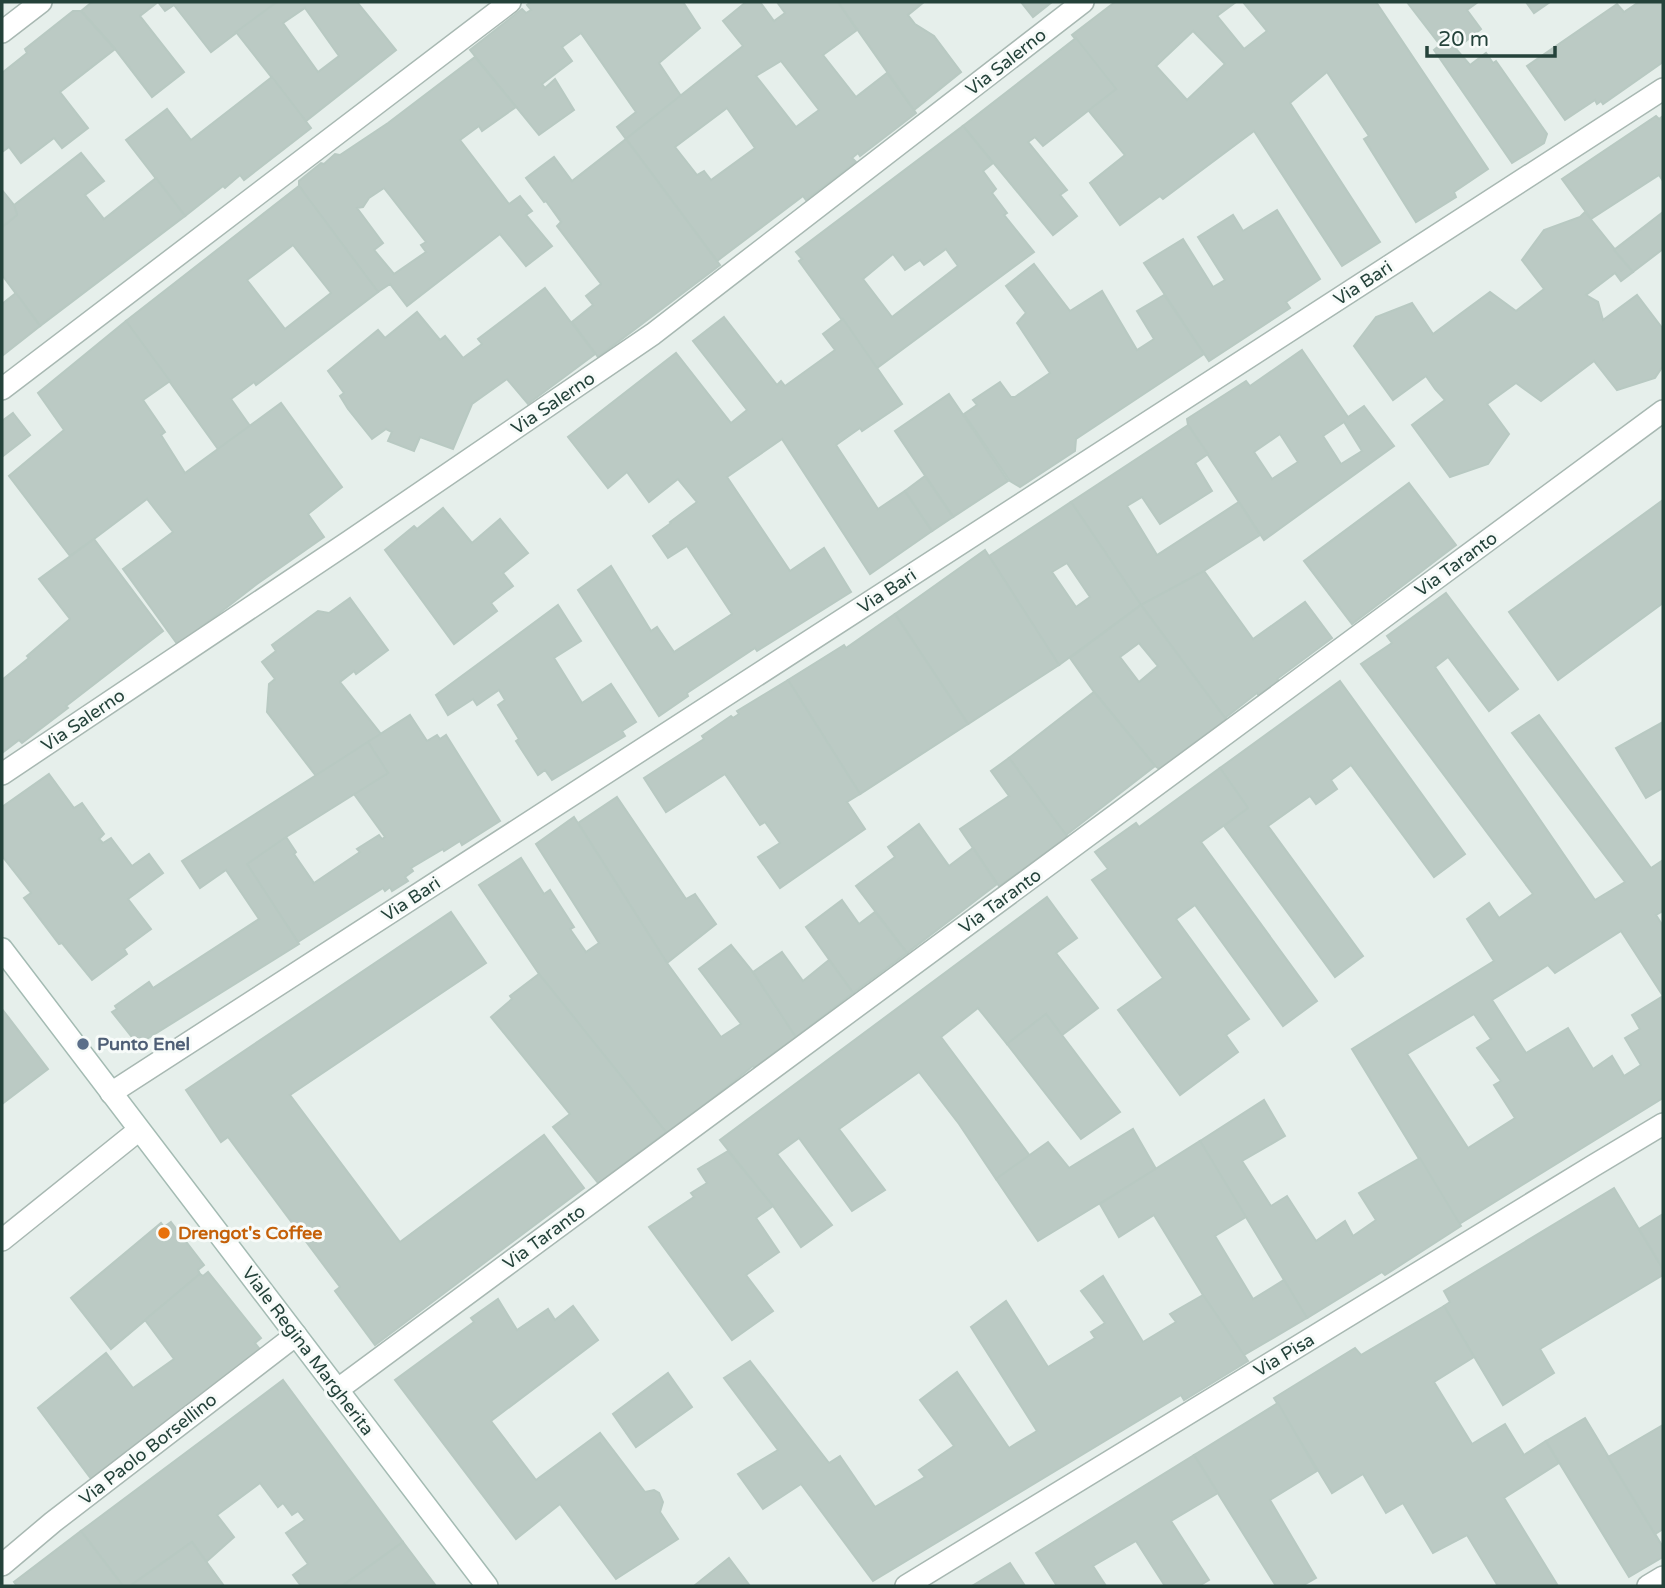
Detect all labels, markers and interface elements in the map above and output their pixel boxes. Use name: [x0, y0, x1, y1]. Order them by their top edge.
scale bar: [1427, 14, 1555, 58]
street label: Via Salerno: [961, 24, 1051, 100]
text: 20 m: [1438, 27, 1489, 52]
street label: Via Bari: [1330, 256, 1396, 310]
street label: Via Salerno: [507, 367, 599, 439]
street label: Via Taranto: [1410, 527, 1502, 601]
street label: Via Bari: [854, 564, 920, 618]
street label: Via Salerno: [37, 684, 129, 756]
street label: Via Taranto: [954, 864, 1046, 938]
street label: Via Bari: [378, 872, 444, 926]
place label: Punto Enel: [97, 1033, 190, 1055]
marker: Punto Enel: [75, 1036, 91, 1052]
street label: Via Taranto: [498, 1200, 590, 1274]
place label: Drengot's Coffee: [178, 1222, 322, 1244]
marker: Drengot's Coffee: [156, 1225, 172, 1241]
street label: Viale Regina Margherita: [237, 1262, 379, 1440]
street label: Via Pisa: [1250, 1328, 1318, 1382]
street label: Via Paolo Borsellino: [75, 1388, 221, 1510]

